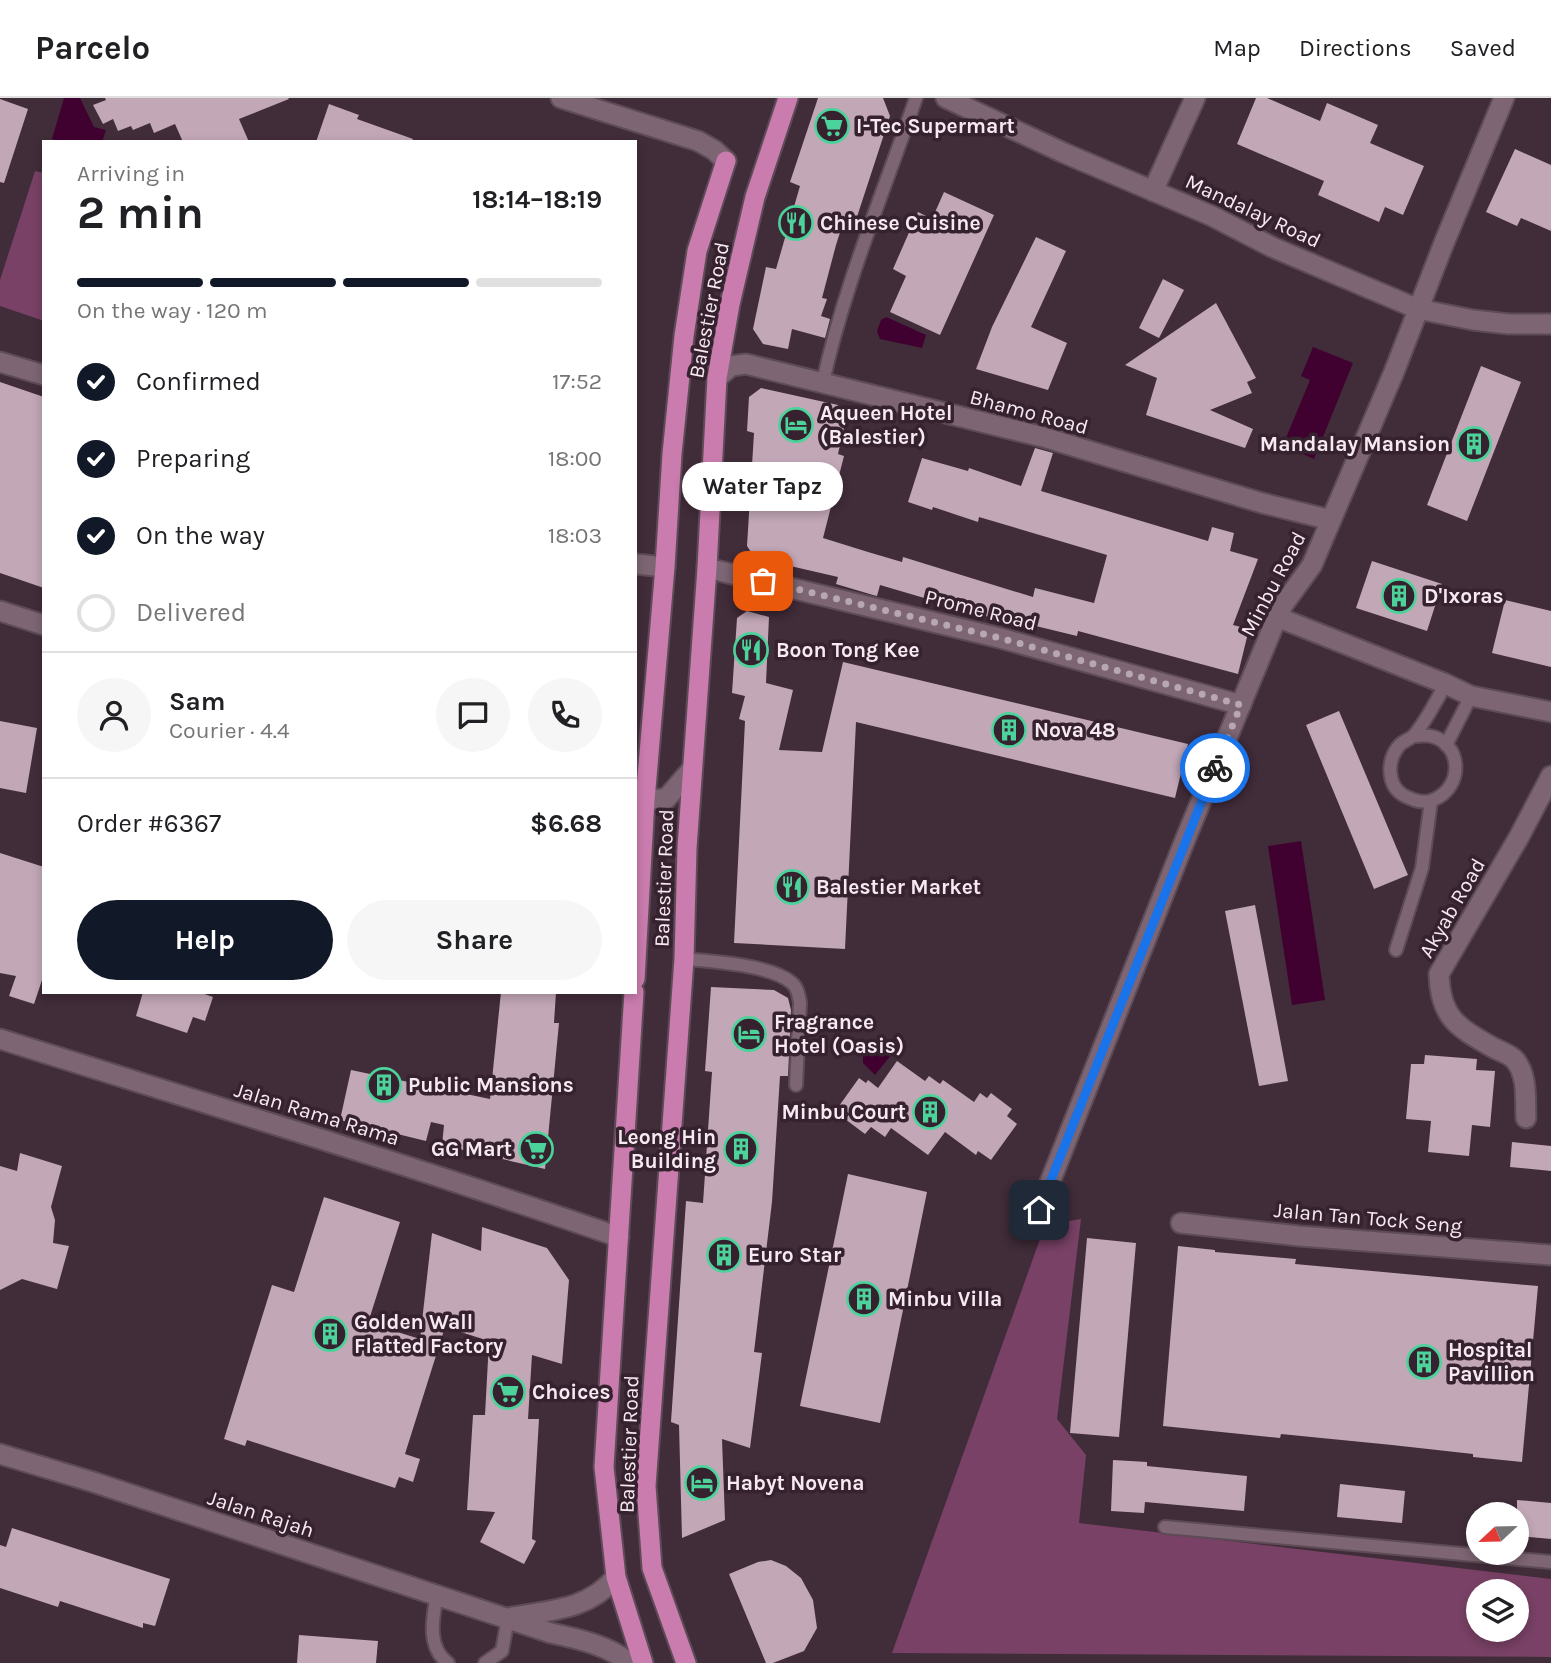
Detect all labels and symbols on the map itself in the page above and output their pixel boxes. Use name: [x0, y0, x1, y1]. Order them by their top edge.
supermarket icon: I-Tec Supermart: [813, 107, 851, 145]
place label: I-Tec Supermart: [856, 114, 1015, 138]
street label: Mandalay Road: [1182, 169, 1324, 253]
restaurant icon: Chinese Cuisine: [777, 204, 815, 242]
place label: Chinese Cuisine: [820, 211, 981, 235]
street label: Balestier Road: [684, 240, 734, 380]
street label: Bhamo Road: [967, 385, 1091, 439]
place label: Aqueen Hotel (Balestier): [820, 401, 952, 449]
hotel icon: Aqueen Hotel (Balestier): [777, 406, 815, 444]
building icon: Mandalay Mansion: [1455, 425, 1493, 463]
place label: Mandalay Mansion: [1260, 432, 1450, 456]
callout: Water Tapz: [682, 462, 844, 511]
street label: Minbu Road: [1235, 528, 1311, 640]
pin: [733, 551, 793, 611]
building icon: D'Ixoras: [1380, 577, 1418, 615]
place label: D'Ixoras: [1424, 584, 1504, 608]
street label: Prome Road: [923, 585, 1039, 635]
restaurant icon: Boon Tong Kee: [732, 631, 770, 669]
place label: Boon Tong Kee: [776, 638, 920, 662]
building icon: Nova 48: [990, 711, 1028, 749]
place label: Nova 48: [1034, 718, 1116, 742]
courier: [1180, 733, 1250, 803]
street label: Balestier Road: [650, 809, 678, 947]
street label: Akyab Road: [1414, 854, 1490, 962]
restaurant icon: Balestier Market: [773, 868, 811, 906]
place label: Balestier Market: [816, 875, 981, 899]
place label: Fragrance Hotel (Oasis): [774, 1010, 904, 1058]
hotel icon: Fragrance Hotel (Oasis): [730, 1015, 768, 1053]
building icon: Public Mansions: [365, 1066, 403, 1104]
place label: Public Mansions: [408, 1073, 574, 1097]
street label: Jalan Rama Rama: [232, 1077, 402, 1151]
building icon: Minbu Court: [911, 1093, 949, 1131]
place label: Minbu Court: [781, 1100, 906, 1124]
place label: Leong Hin Building: [617, 1125, 716, 1173]
supermarket icon: GG Mart: [517, 1130, 555, 1168]
building icon: Leong Hin Building: [722, 1130, 760, 1168]
place label: GG Mart: [431, 1137, 512, 1161]
pin: [1009, 1180, 1069, 1240]
street label: Jalan Tan Tock Seng: [1273, 1198, 1463, 1238]
building icon: Euro Star: [705, 1236, 743, 1274]
place label: Euro Star: [748, 1243, 842, 1267]
building icon: Minbu Villa: [845, 1280, 883, 1318]
place label: Minbu Villa: [888, 1287, 1002, 1311]
place label: Golden Wall Flatted Factory: [354, 1310, 504, 1358]
building icon: Golden Wall Flatted Factory: [311, 1315, 349, 1353]
place label: Hospital Pavillion: [1448, 1338, 1535, 1386]
building icon: Hospital Pavillion: [1405, 1343, 1443, 1381]
supermarket icon: Choices: [489, 1373, 527, 1411]
street label: Balestier Road: [615, 1375, 643, 1513]
place label: Choices: [532, 1380, 611, 1404]
hotel icon: Habyt Novena: [683, 1464, 721, 1502]
place label: Habyt Novena: [726, 1471, 865, 1495]
street label: Jalan Rajah: [205, 1486, 317, 1542]
north arrow: [1466, 1502, 1530, 1564]

